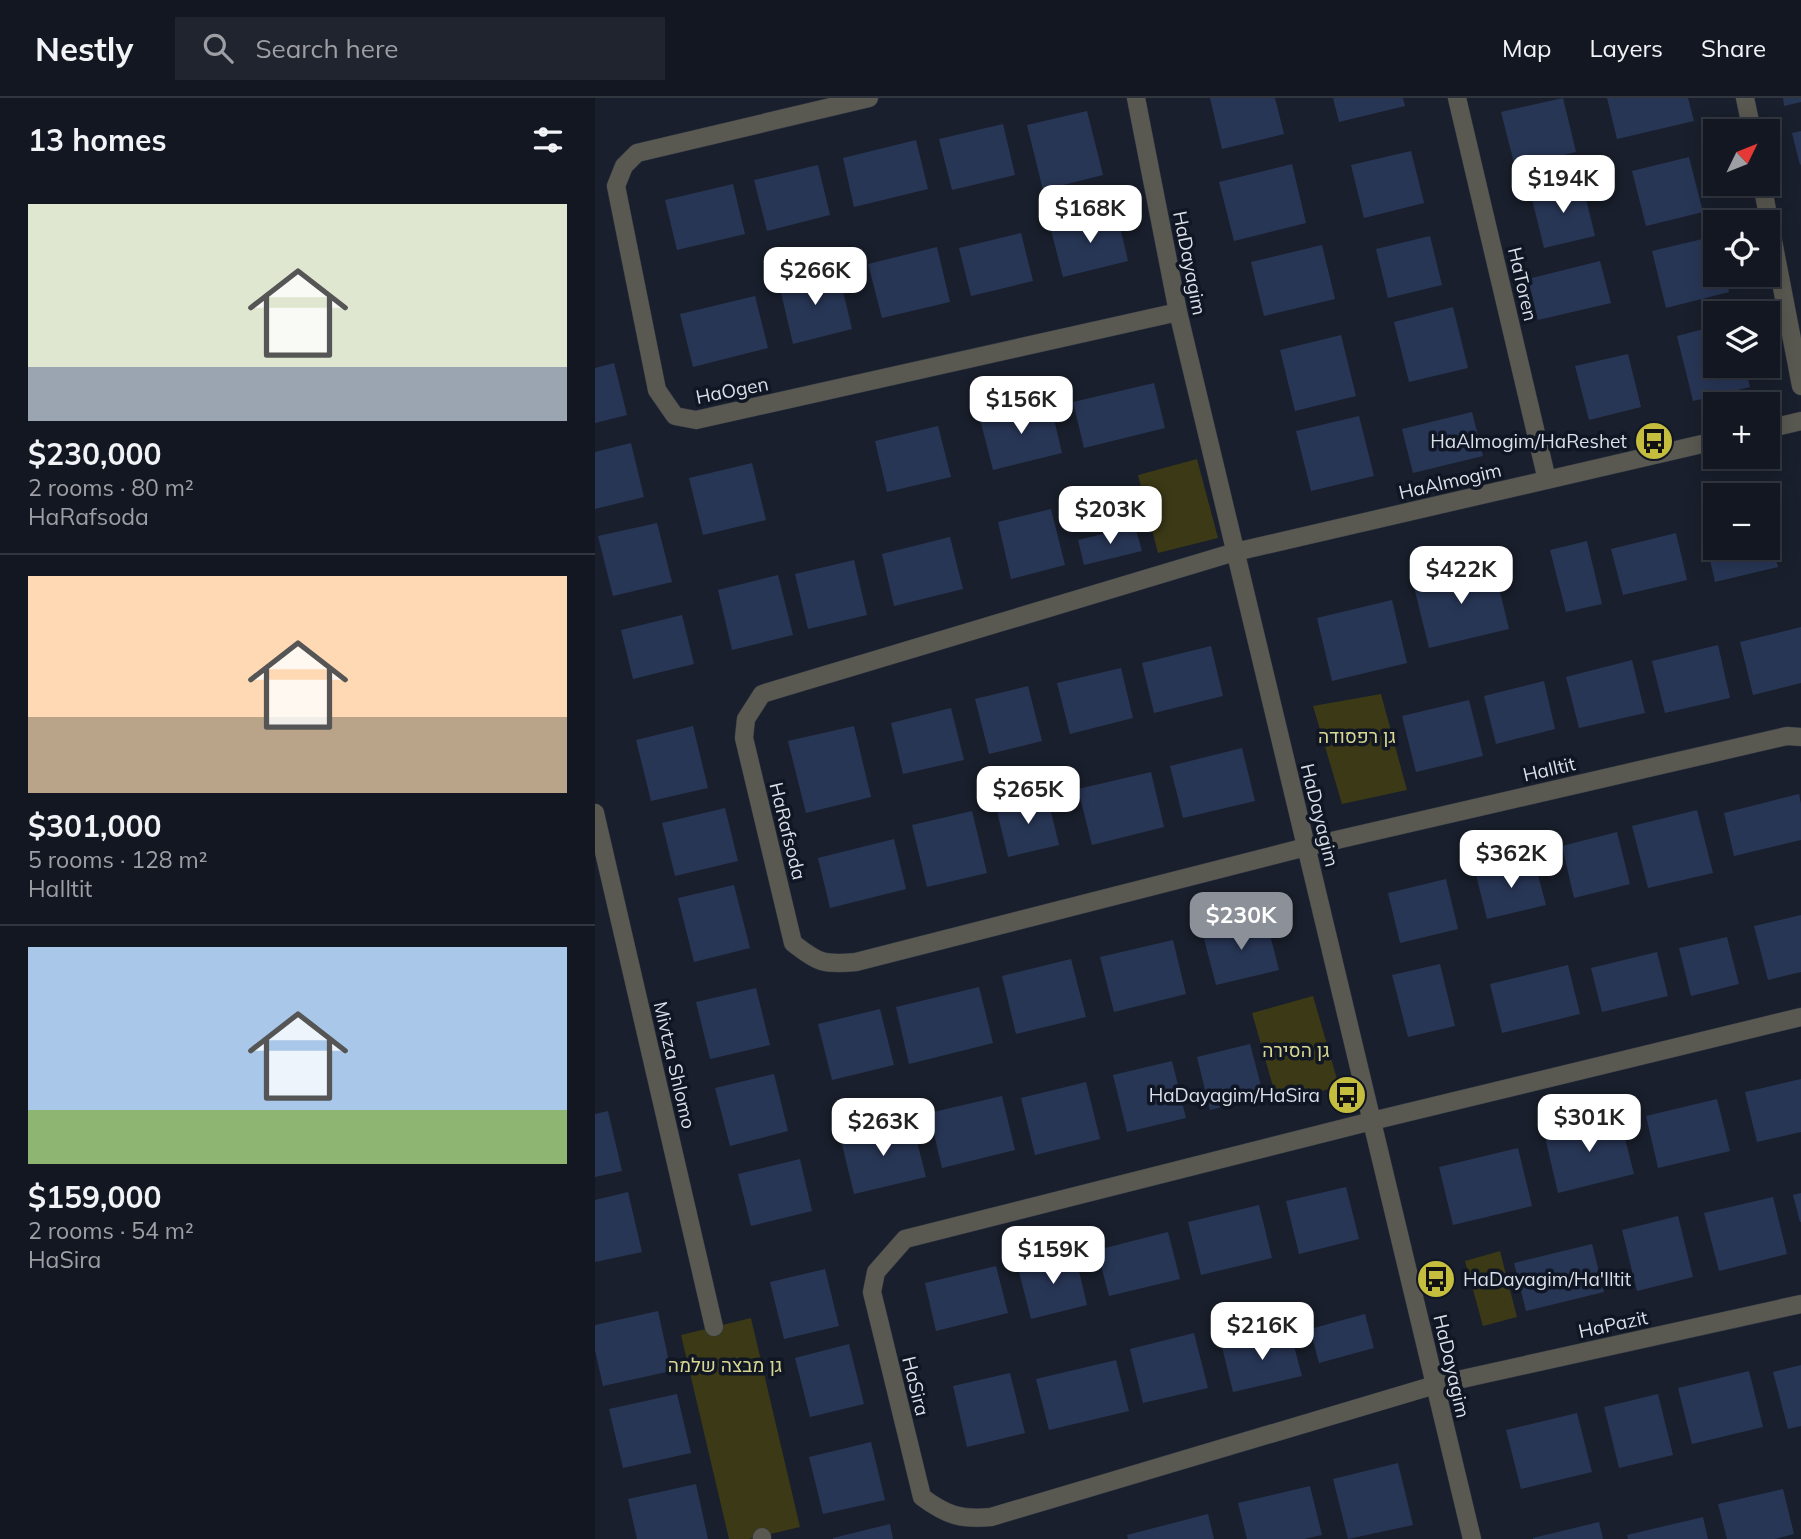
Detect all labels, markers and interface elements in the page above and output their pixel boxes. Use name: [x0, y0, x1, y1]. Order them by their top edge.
search box: [175, 17, 665, 80]
text: Nestly: [35, 28, 133, 69]
icon: search: [199, 29, 237, 67]
text: Search here: [255, 32, 398, 65]
text: Map: [1502, 33, 1551, 63]
text: Layers: [1589, 33, 1663, 63]
text: Share: [1701, 33, 1766, 63]
north arrow: [1703, 119, 1780, 196]
map controls: [1703, 119, 1780, 560]
text: 13 homes: [28, 121, 167, 159]
icon: filters: [529, 121, 567, 159]
pin: $194K: [1514, 156, 1612, 215]
text: $194K: [1528, 163, 1598, 192]
pin: $168K: [1041, 186, 1139, 245]
text: $168K: [1055, 193, 1125, 222]
street label: HaDayagim: [1168, 209, 1212, 317]
button: locate: [1703, 210, 1780, 287]
street label: HaToren: [1503, 245, 1543, 323]
pin: $266K: [766, 248, 864, 307]
icon: home: [235, 250, 361, 376]
text: $266K: [780, 255, 850, 284]
button: layers: [1703, 301, 1780, 378]
street label: HaOgen: [694, 371, 770, 409]
pin: $156K: [972, 376, 1070, 436]
text: $156K: [986, 384, 1056, 413]
button: +: [1703, 392, 1780, 469]
bus stop icon: HaAlmogim/HaReshet: [1633, 420, 1675, 462]
place label: HaAlmogim/HaReshet: [1430, 429, 1627, 453]
text: $230,000: [28, 435, 161, 473]
street label: HaAlmogim: [1396, 458, 1504, 504]
text: 2 rooms · 80 m²: [28, 473, 194, 502]
button: −: [1703, 483, 1780, 560]
pin: $203K: [1061, 486, 1159, 546]
text: $203K: [1075, 494, 1145, 523]
text: HaRafsoda: [28, 502, 149, 531]
pin: $422K: [1412, 546, 1510, 606]
text: $422K: [1426, 554, 1496, 583]
icon: home: [235, 622, 361, 748]
park label: גן רפסודה: [1318, 724, 1396, 748]
street label: HaIltit: [1520, 751, 1578, 787]
street label: HaDayagim: [1296, 761, 1344, 869]
pin: $265K: [979, 766, 1077, 826]
text: $265K: [993, 774, 1063, 803]
street label: HaRafsoda: [764, 780, 812, 882]
text: $301,000: [28, 807, 161, 845]
pin: $362K: [1462, 830, 1560, 890]
text: $362K: [1476, 838, 1546, 867]
text: 5 rooms · 128 m²: [28, 845, 208, 874]
text: HaIltit: [28, 874, 92, 903]
pin: $230K: [1192, 892, 1290, 952]
text: $230K: [1206, 900, 1276, 929]
icon: home: [235, 993, 361, 1119]
street label: Mivtza Shlomo: [649, 999, 701, 1131]
park label: גן הסירה: [1262, 1038, 1330, 1062]
bus stop icon: HaDayagim/HaSira: [1326, 1074, 1368, 1116]
place label: HaDayagim/HaSira: [1149, 1083, 1320, 1107]
pin: $301K: [1540, 1094, 1638, 1154]
pin: $263K: [834, 1098, 932, 1158]
text: $301K: [1554, 1102, 1624, 1131]
text: $263K: [848, 1106, 918, 1135]
text: $159,000: [28, 1178, 161, 1216]
text: 2 rooms · 54 m²: [28, 1216, 194, 1245]
pin: $159K: [1004, 1226, 1102, 1286]
text: $159K: [1018, 1234, 1088, 1263]
text: HaSira: [28, 1245, 101, 1274]
bus stop icon: HaDayagim/Ha'Iltit: [1415, 1258, 1457, 1300]
place label: HaDayagim/Ha'Iltit: [1463, 1267, 1632, 1291]
pin: $216K: [1213, 1302, 1311, 1362]
street label: HaPazit: [1576, 1305, 1650, 1343]
text: $216K: [1227, 1310, 1297, 1339]
street label: HaDayagim: [1428, 1312, 1476, 1420]
park label: גן מבצה שלמה: [668, 1353, 782, 1377]
street label: HaSira: [897, 1354, 935, 1418]

